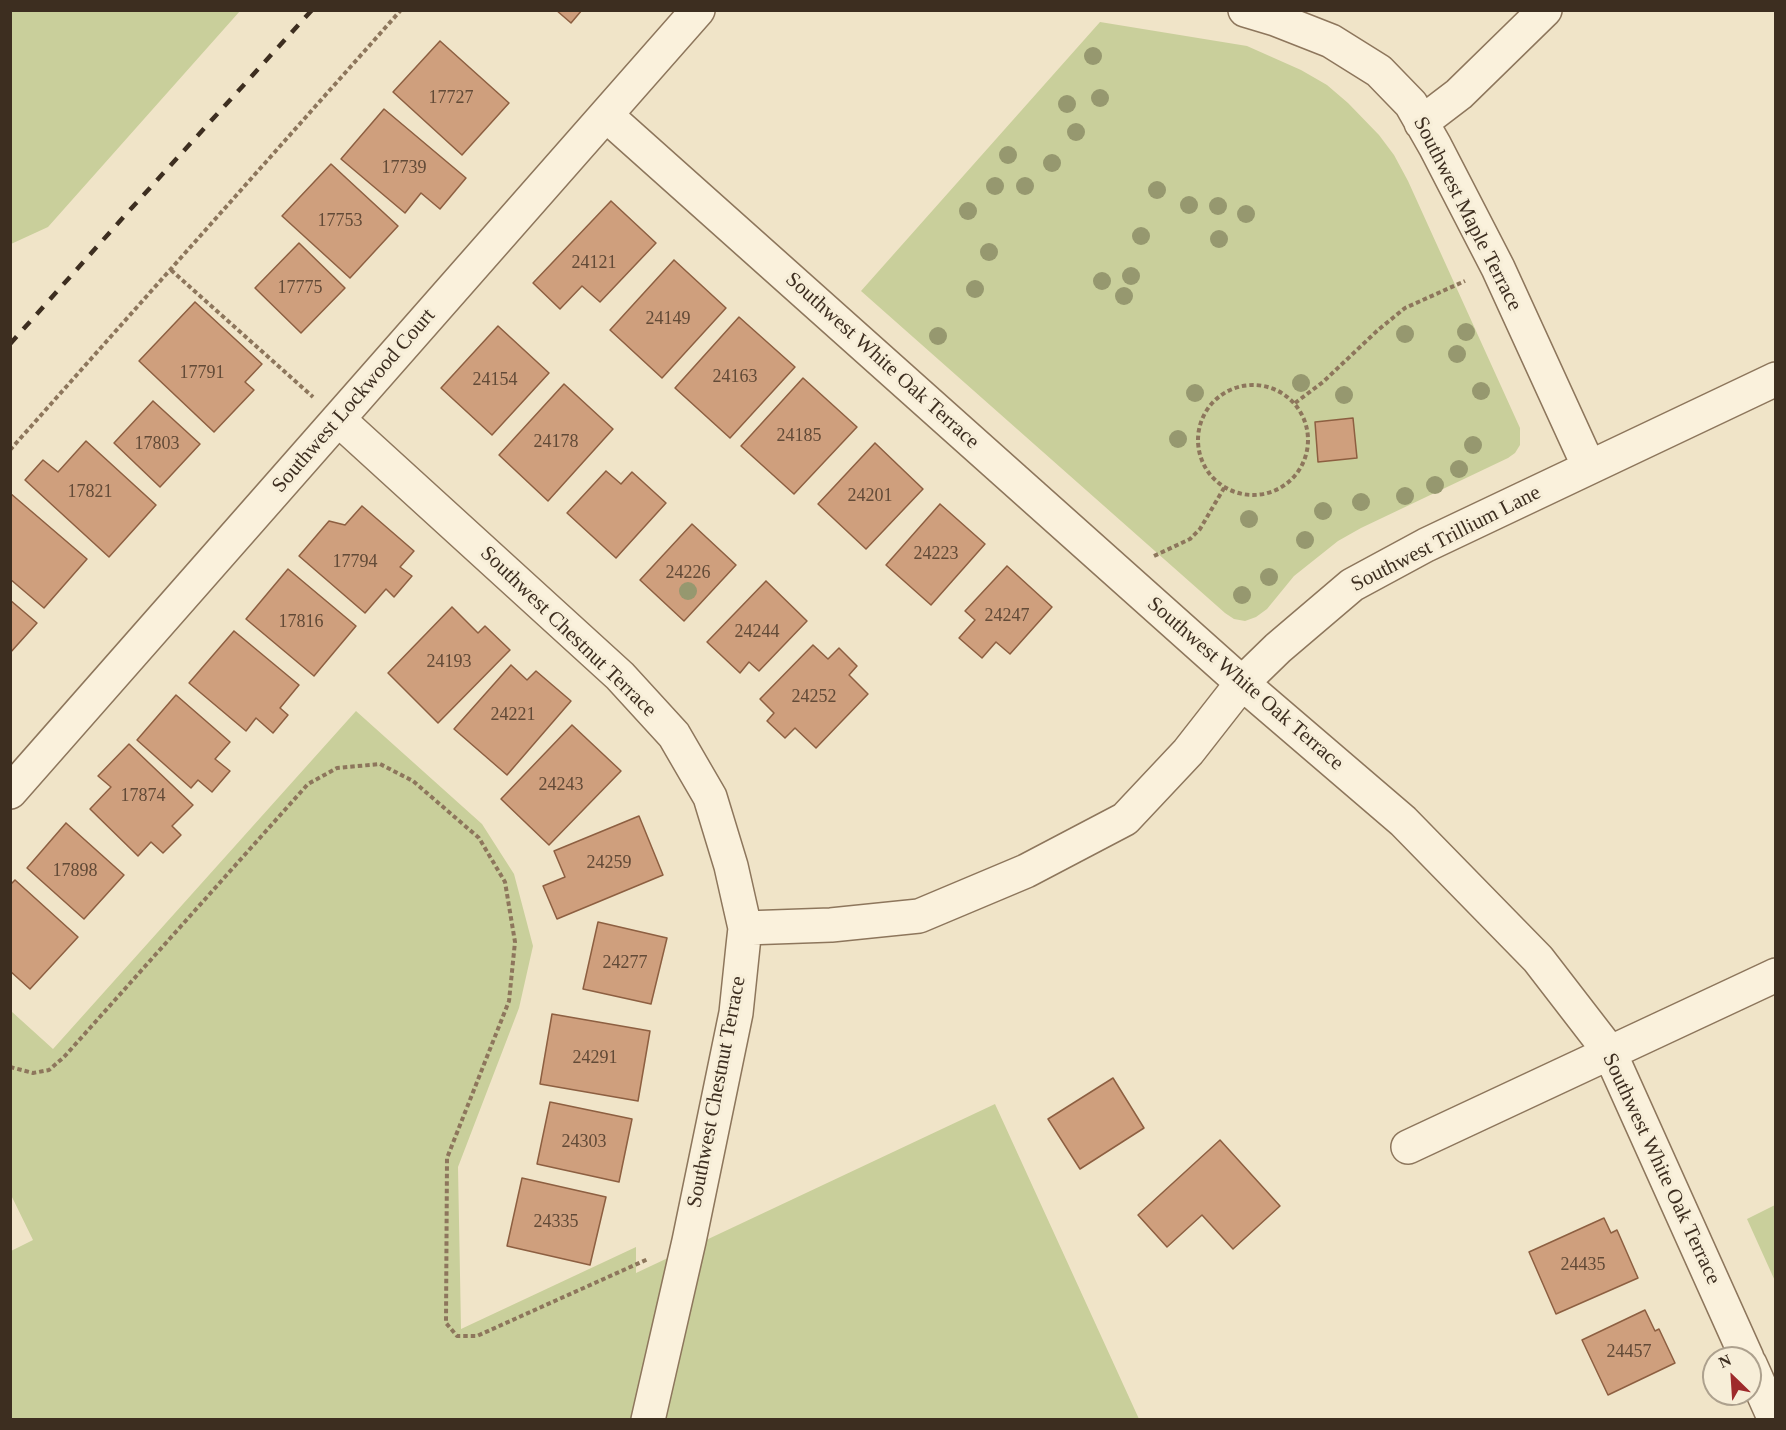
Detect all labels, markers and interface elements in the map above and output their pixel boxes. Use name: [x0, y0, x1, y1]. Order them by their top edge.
house number: 17727: [428, 87, 474, 109]
street label: Southwest Maple Terrace: [1407, 113, 1527, 315]
house number: 17739: [382, 157, 426, 179]
house number: 17753: [318, 210, 362, 232]
house number: 24121: [572, 252, 616, 274]
street label: Southwest White Oak Terrace: [780, 267, 984, 455]
house number: 17775: [278, 277, 322, 299]
street label: Southwest Lockwood Court: [267, 304, 441, 498]
house number: 24149: [646, 308, 690, 330]
house number: 17791: [180, 362, 224, 384]
house number: 24163: [712, 366, 758, 388]
house number: 24154: [472, 369, 518, 391]
house number: 24185: [776, 425, 822, 447]
house number: 24178: [534, 431, 578, 453]
house number: 17803: [134, 433, 180, 455]
street label: Southwest Trillium Lane: [1347, 480, 1545, 598]
house number: 17821: [68, 481, 112, 503]
house number: 24201: [848, 485, 892, 507]
street label: Southwest Chestnut Terrace: [475, 541, 661, 723]
house number: 24223: [914, 543, 958, 565]
house number: 17794: [332, 551, 378, 573]
house number: 24226: [666, 562, 710, 584]
street label: Southwest White Oak Terrace: [1142, 592, 1348, 776]
house number: 24247: [984, 605, 1030, 627]
house number: 17816: [278, 611, 324, 633]
house number: 24244: [734, 621, 780, 643]
house number: 24193: [426, 651, 472, 673]
house number: 24252: [792, 686, 836, 708]
house number: 24221: [490, 704, 536, 726]
house number: 24243: [538, 774, 584, 796]
house number: 17874: [120, 785, 166, 807]
house number: 24259: [586, 852, 632, 874]
house number: 17898: [52, 860, 98, 882]
house number: 24277: [602, 952, 648, 974]
street label: Southwest Chestnut Terrace: [682, 974, 752, 1210]
house number: 24291: [572, 1047, 618, 1069]
street label: Southwest White Oak Terrace: [1596, 1049, 1726, 1289]
house number: 24303: [562, 1131, 606, 1153]
house number: 24335: [534, 1211, 578, 1233]
house number: 24435: [1560, 1254, 1606, 1276]
house number: 24457: [1606, 1341, 1652, 1363]
north arrow: [1702, 1346, 1762, 1406]
text: N: [1716, 1351, 1734, 1371]

